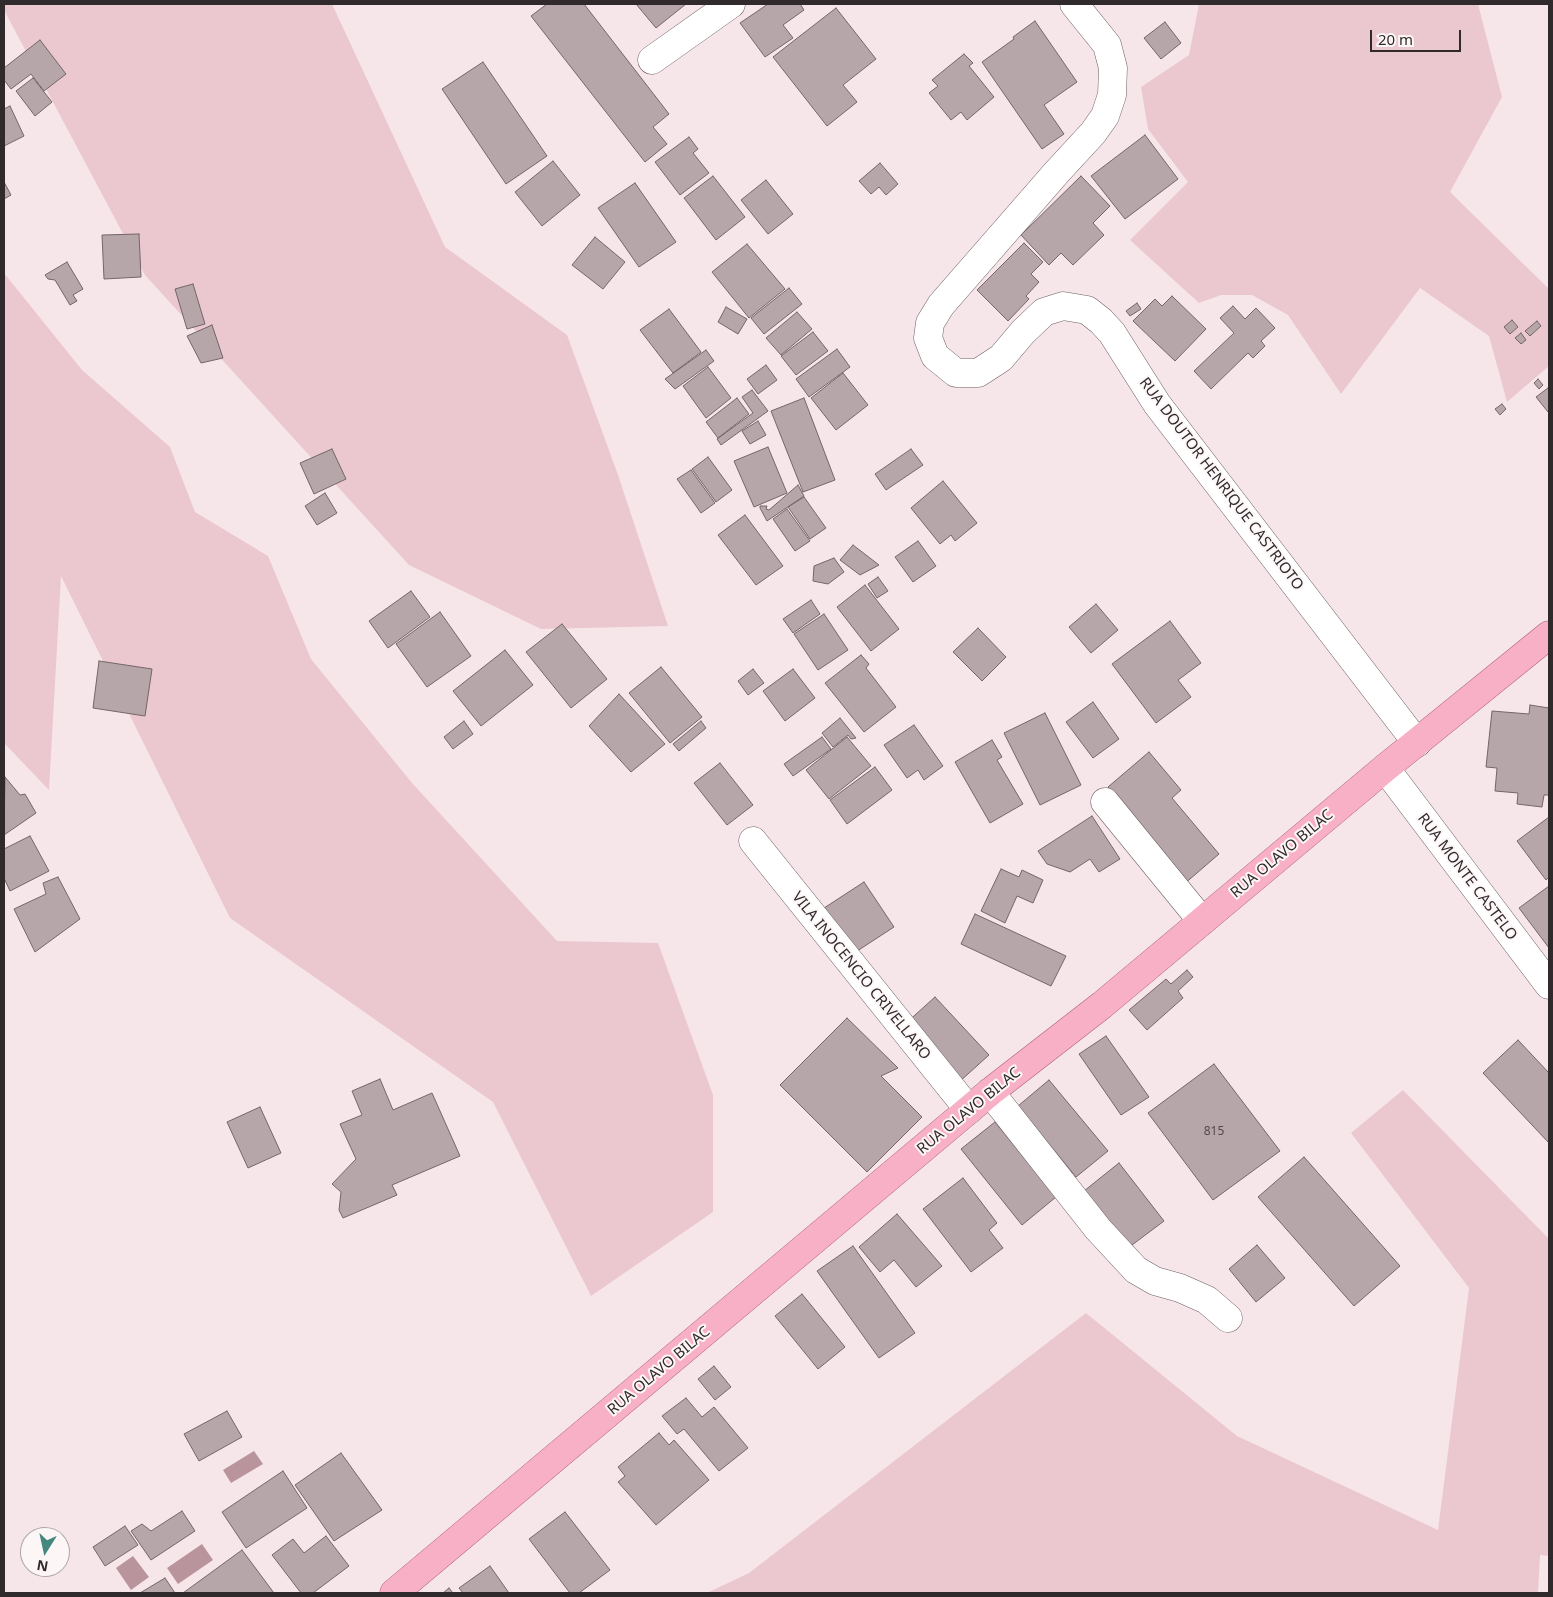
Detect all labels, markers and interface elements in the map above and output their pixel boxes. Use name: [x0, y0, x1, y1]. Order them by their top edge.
scale bar: [1373, 20, 1464, 52]
text: 20 m: [1378, 29, 1413, 49]
street label: RUA DOUTOR HENRIQUE CASTRIOTO: [1135, 374, 1307, 594]
street label: RUA OLAVO BILAC: [1227, 806, 1337, 902]
street label: RUA MONTE CASTELO: [1413, 810, 1521, 944]
street label: VILA INOCENCIO CRIVELLARO: [788, 888, 934, 1064]
street label: RUA OLAVO BILAC: [914, 1064, 1024, 1158]
house number: 815: [1204, 1125, 1224, 1139]
street label: RUA OLAVO BILAC: [604, 1323, 714, 1419]
north arrow: [20, 1527, 70, 1577]
text: N: [35, 1556, 50, 1577]

